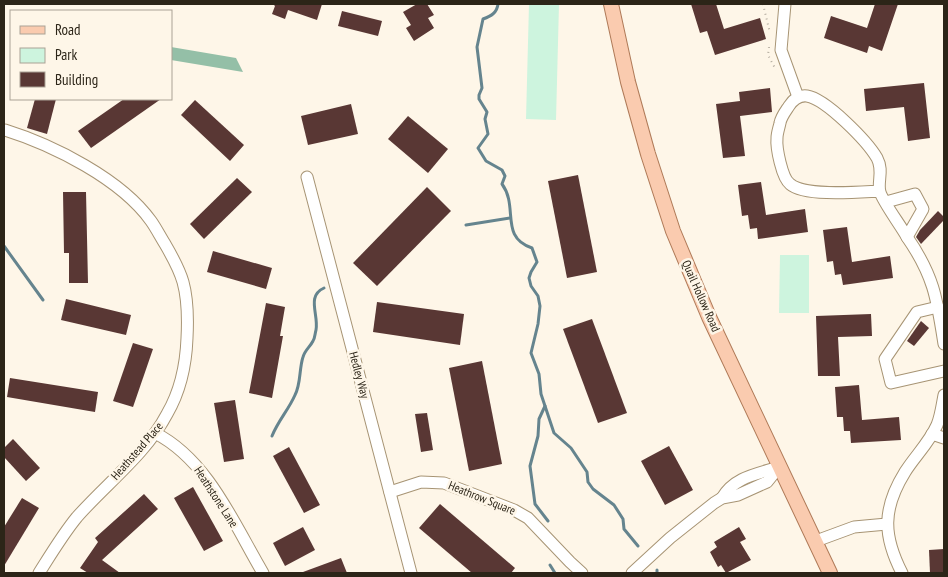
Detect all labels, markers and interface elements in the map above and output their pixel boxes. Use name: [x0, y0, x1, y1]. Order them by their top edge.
legend: [10, 10, 172, 100]
text: Road: [55, 20, 81, 39]
text: Park: [55, 45, 77, 64]
text: Building: [55, 70, 98, 89]
street label: Quail Hollow Road: [679, 258, 724, 334]
street label: Hedley Way: [346, 350, 373, 400]
street label: Heathstead Place: [107, 419, 166, 483]
street label: Heathstone Lane: [191, 463, 242, 530]
street label: Heathrow Square: [446, 477, 518, 518]

